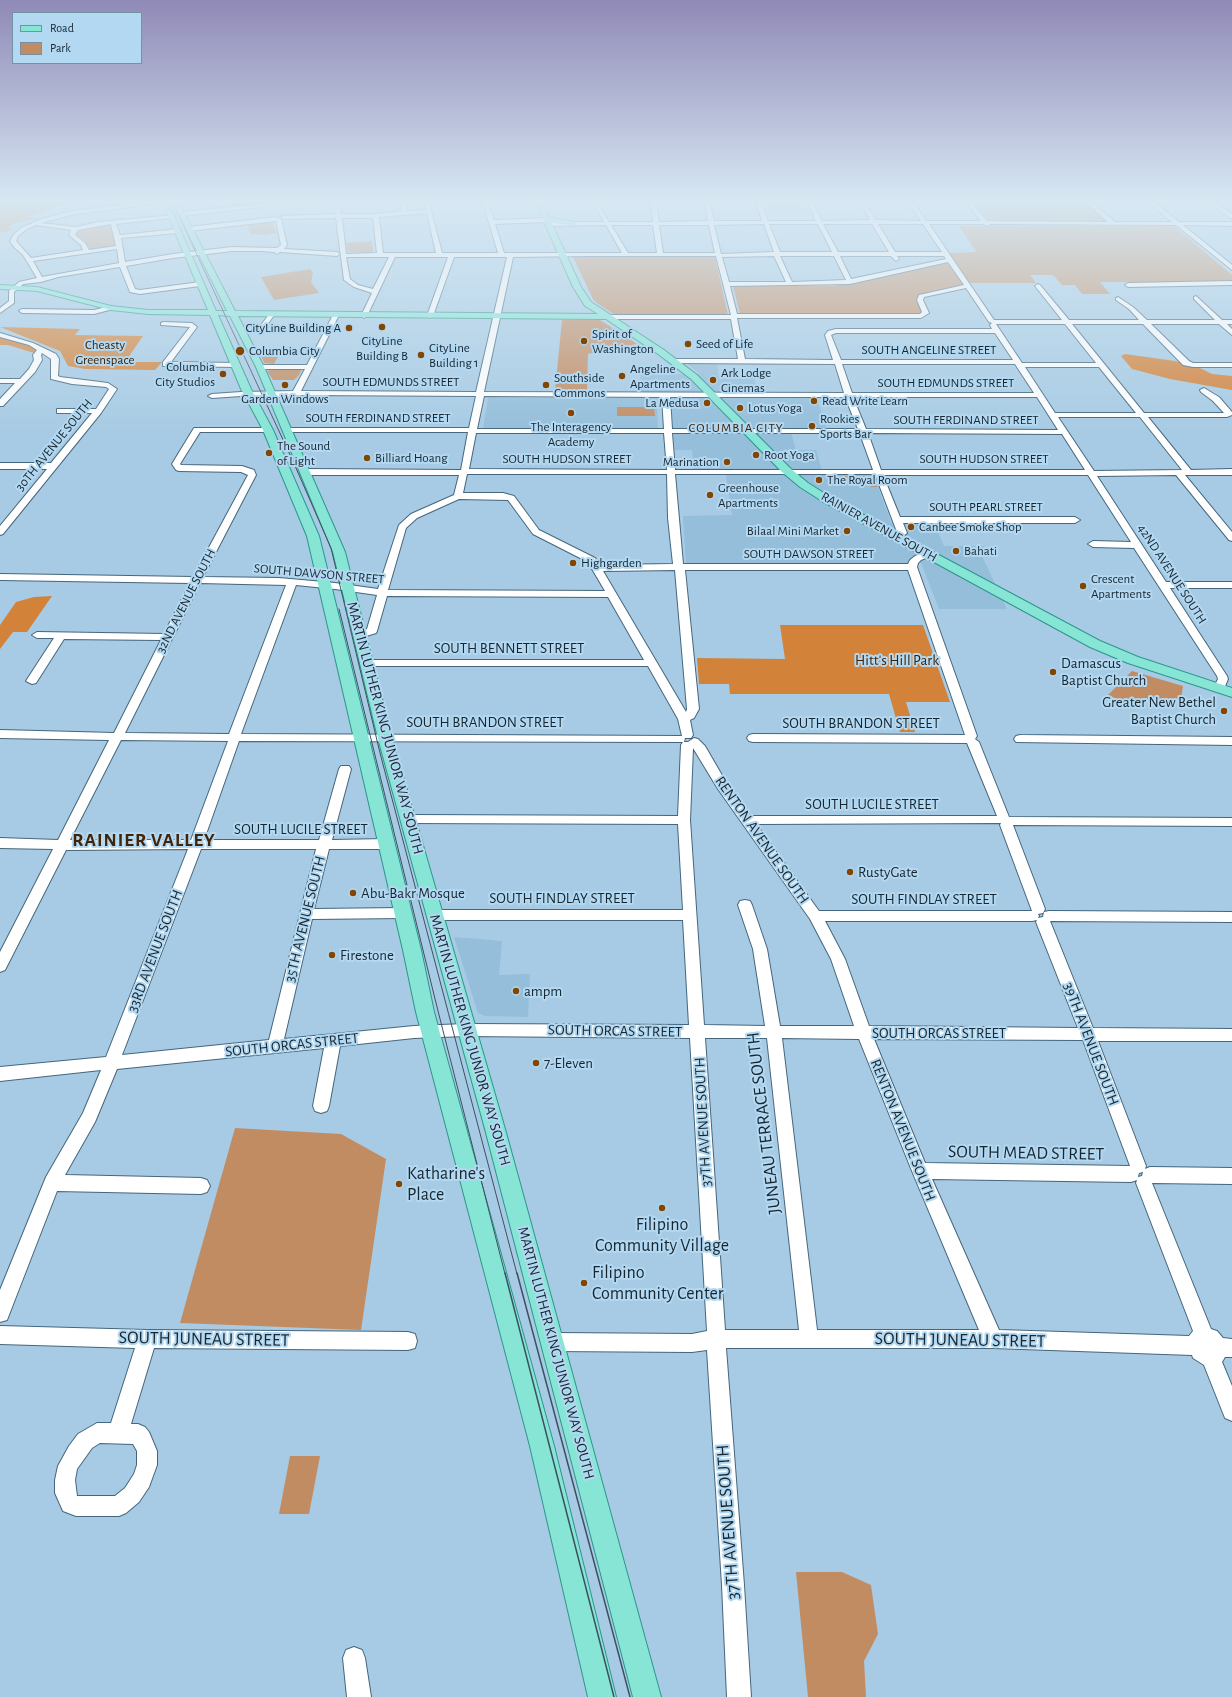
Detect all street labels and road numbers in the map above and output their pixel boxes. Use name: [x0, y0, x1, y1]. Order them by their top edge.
street label: SOUTH ANGELINE STREET: [862, 342, 996, 358]
street label: SOUTH EDMUNDS STREET: [323, 374, 459, 390]
street label: SOUTH EDMUNDS STREET: [878, 375, 1014, 391]
street label: 30TH AVENUE SOUTH: [12, 396, 96, 494]
street label: SOUTH FERDINAND STREET: [305, 410, 451, 426]
street label: SOUTH FERDINAND STREET: [893, 412, 1039, 428]
street label: SOUTH HUDSON STREET: [502, 451, 632, 467]
street label: SOUTH HUDSON STREET: [919, 451, 1049, 467]
street label: RAINIER AVENUE SOUTH: [818, 489, 940, 565]
street label: SOUTH PEARL STREET: [929, 499, 1043, 515]
street label: 42ND AVENUE SOUTH: [1134, 521, 1210, 627]
street label: 32ND AVENUE SOUTH: [153, 546, 219, 656]
street label: SOUTH DAWSON STREET: [744, 546, 874, 562]
street label: SOUTH DAWSON STREET: [253, 561, 385, 587]
street label: MARTIN LUTHER KING JUNIOR WAY SOUTH: [343, 600, 427, 856]
street label: SOUTH BENNETT STREET: [434, 639, 584, 657]
street label: SOUTH BRANDON STREET: [406, 713, 564, 731]
street label: SOUTH BRANDON STREET: [782, 714, 940, 732]
street label: RENTON AVENUE SOUTH: [711, 773, 813, 907]
street label: SOUTH LUCILE STREET: [805, 795, 939, 813]
street label: SOUTH LUCILE STREET: [234, 820, 368, 838]
street label: 35TH AVENUE SOUTH: [281, 854, 329, 984]
street label: 33RD AVENUE SOUTH: [123, 887, 187, 1015]
street label: SOUTH FINDLAY STREET: [489, 889, 635, 907]
street label: SOUTH FINDLAY STREET: [851, 890, 997, 908]
street label: MARTIN LUTHER KING JUNIOR WAY SOUTH: [425, 912, 515, 1168]
street label: 39TH AVENUE SOUTH: [1059, 980, 1123, 1108]
street label: SOUTH ORCAS STREET: [548, 1021, 682, 1041]
street label: SOUTH ORCAS STREET: [872, 1024, 1006, 1042]
street label: SOUTH ORCAS STREET: [224, 1029, 360, 1061]
street label: JUNEAU TERRACE SOUTH: [742, 1031, 786, 1215]
street label: RENTON AVENUE SOUTH: [866, 1056, 940, 1204]
street label: 37TH AVENUE SOUTH: [691, 1057, 715, 1187]
street label: SOUTH MEAD STREET: [948, 1141, 1104, 1165]
street label: MARTIN LUTHER KING JUNIOR WAY SOUTH: [514, 1225, 598, 1481]
street label: SOUTH JUNEAU STREET: [119, 1327, 289, 1351]
street label: SOUTH JUNEAU STREET: [875, 1328, 1045, 1352]
street label: 37TH AVENUE SOUTH: [712, 1444, 744, 1600]

